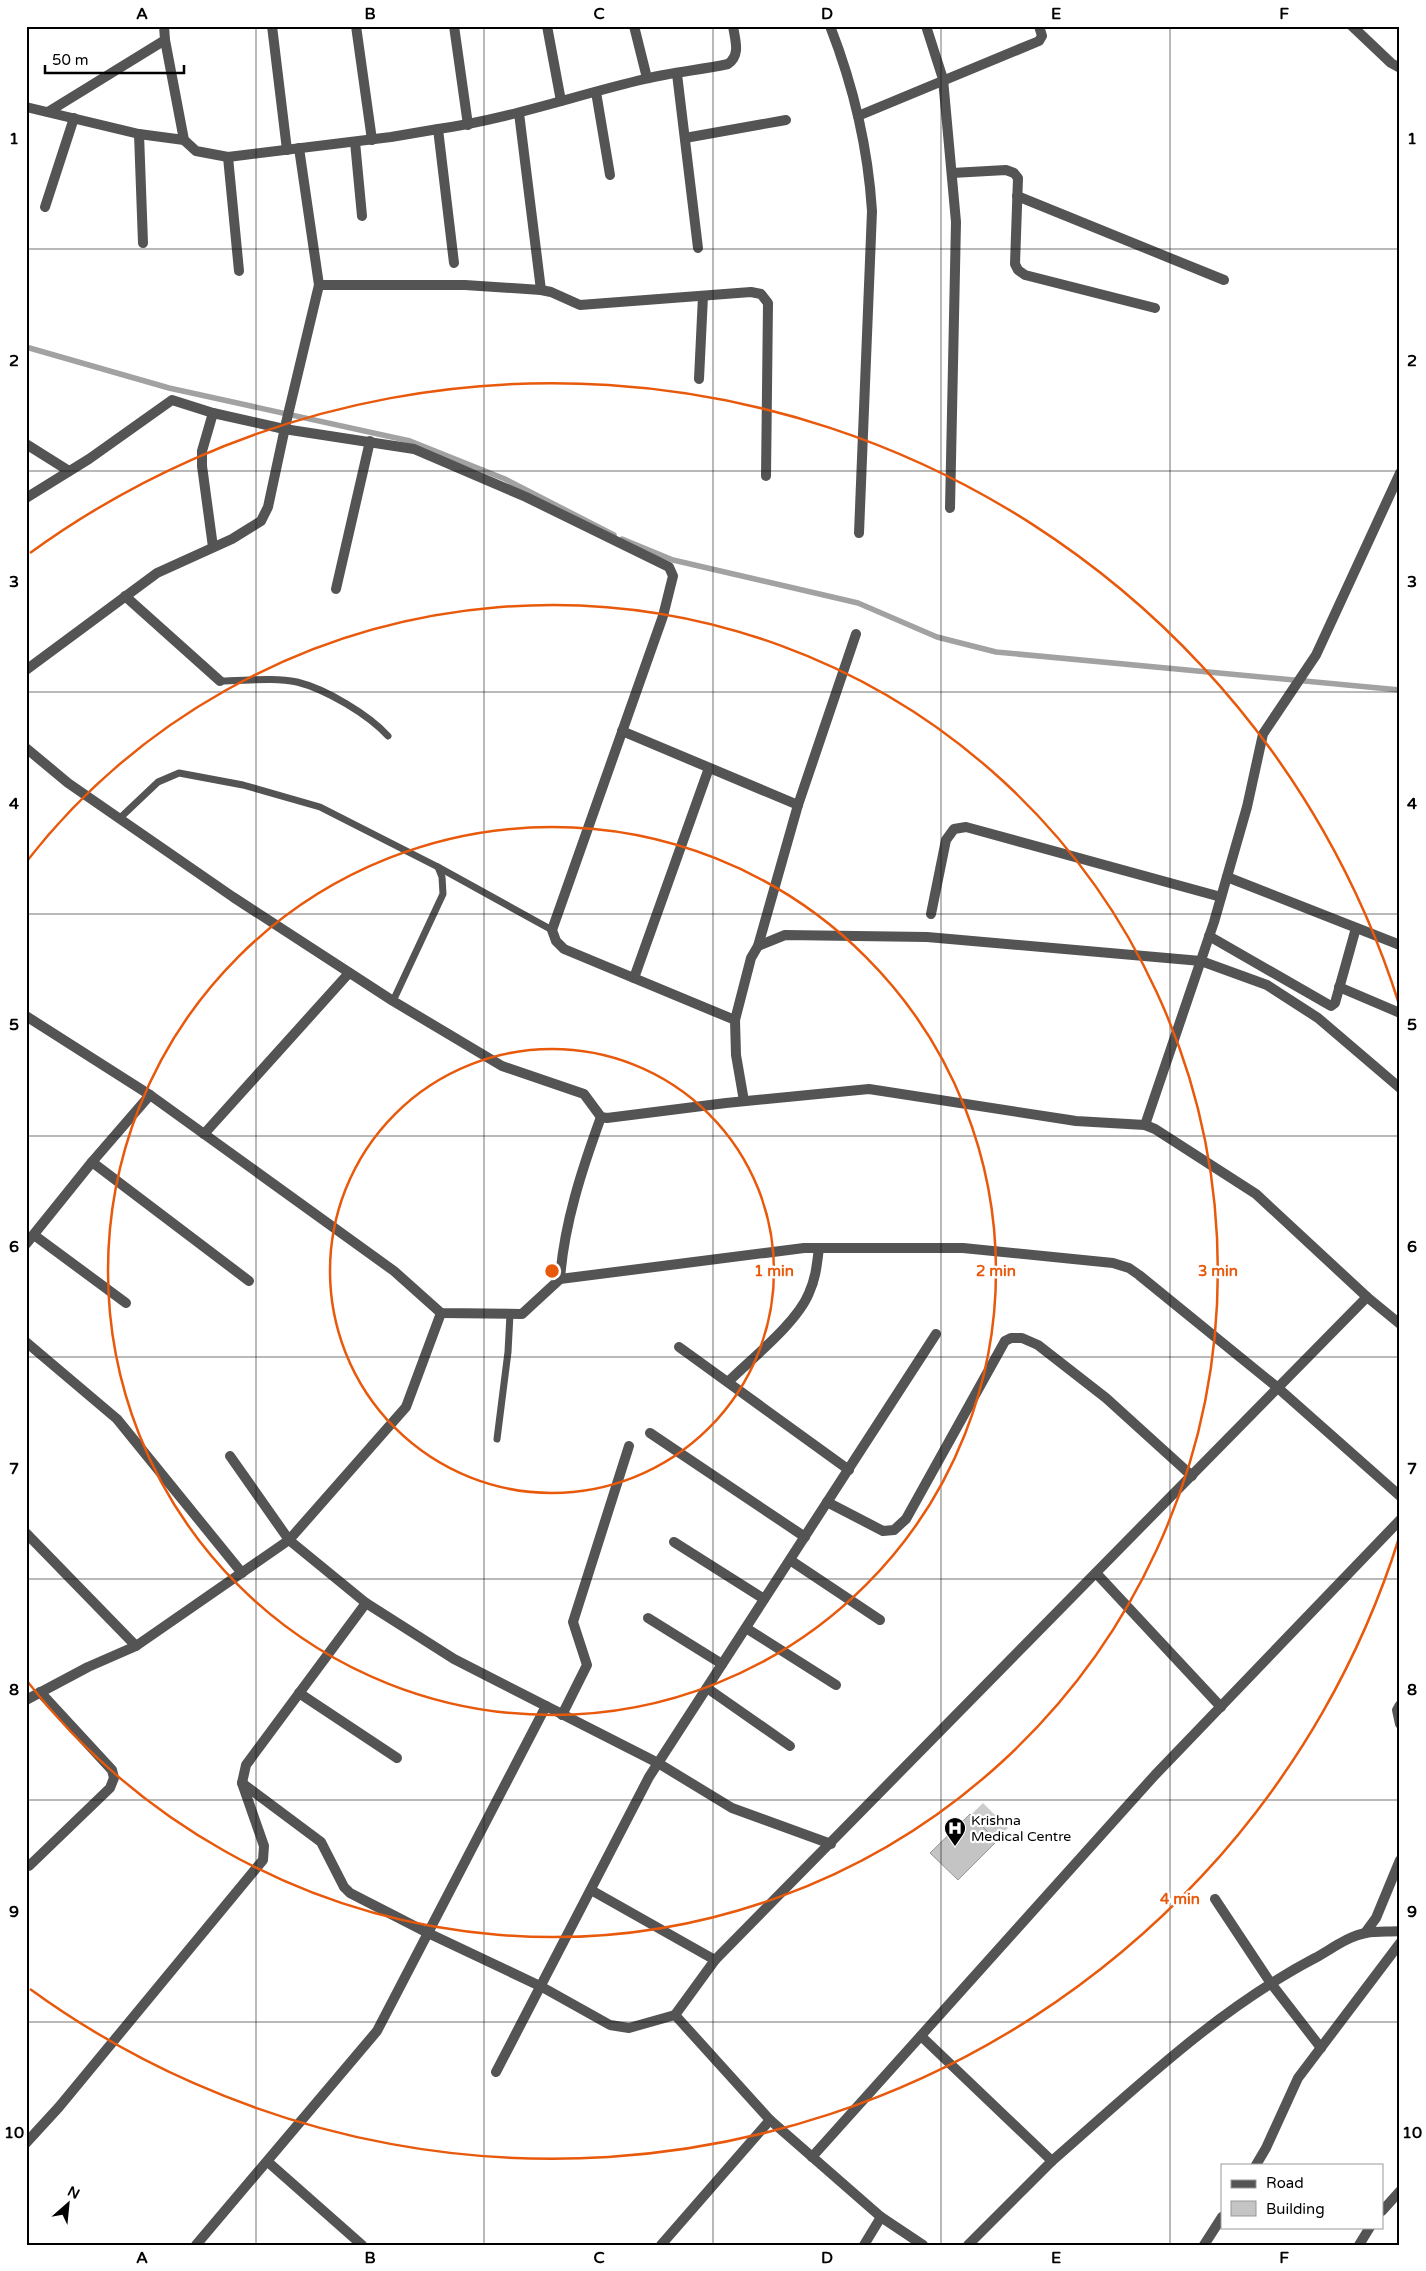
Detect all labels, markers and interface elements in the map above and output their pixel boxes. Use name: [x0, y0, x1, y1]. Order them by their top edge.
text: A: [136, 4, 148, 24]
text: B: [364, 4, 376, 24]
text: C: [593, 4, 605, 24]
text: D: [821, 4, 833, 24]
text: E: [1051, 4, 1061, 24]
text: F: [1279, 4, 1289, 24]
scale bar: [45, 42, 184, 74]
text: 50 m: [52, 51, 89, 69]
text: 1: [9, 129, 19, 149]
text: 1: [1407, 129, 1417, 149]
text: 2: [9, 351, 19, 371]
text: 2: [1407, 351, 1417, 371]
text: 3: [9, 572, 19, 592]
text: 3: [1407, 572, 1417, 592]
text: 4: [9, 794, 19, 814]
text: 4: [1407, 794, 1417, 814]
text: 5: [9, 1015, 19, 1035]
text: 5: [1407, 1015, 1417, 1035]
text: 6: [9, 1237, 19, 1257]
text: 6: [1407, 1237, 1417, 1257]
centre of rings: [543, 1262, 561, 1280]
text: 1 min: [754, 1262, 794, 1280]
text: 2 min: [976, 1262, 1016, 1280]
text: 3 min: [1198, 1262, 1238, 1280]
text: 7: [9, 1459, 19, 1479]
text: 7: [1407, 1459, 1417, 1479]
text: 8: [9, 1680, 19, 1700]
text: 8: [1407, 1680, 1417, 1700]
place label: Krishna Medical Centre: [971, 1812, 1071, 1845]
hospital icon: Krishna Medical Centre: [943, 1816, 967, 1847]
text: 4 min: [1160, 1890, 1200, 1908]
text: 9: [9, 1902, 19, 1922]
text: 9: [1407, 1902, 1417, 1922]
text: 10: [4, 2123, 24, 2143]
text: 10: [1402, 2123, 1422, 2143]
legend: [1221, 2164, 1384, 2228]
text: Road: [1266, 2174, 1304, 2192]
north arrow: [42, 2178, 92, 2228]
text: N: [65, 2183, 83, 2203]
text: Building: [1266, 2200, 1325, 2218]
text: A: [136, 2248, 148, 2268]
text: B: [364, 2248, 376, 2268]
text: C: [593, 2248, 605, 2268]
text: D: [821, 2248, 833, 2268]
text: E: [1051, 2248, 1061, 2268]
text: F: [1279, 2248, 1289, 2268]

